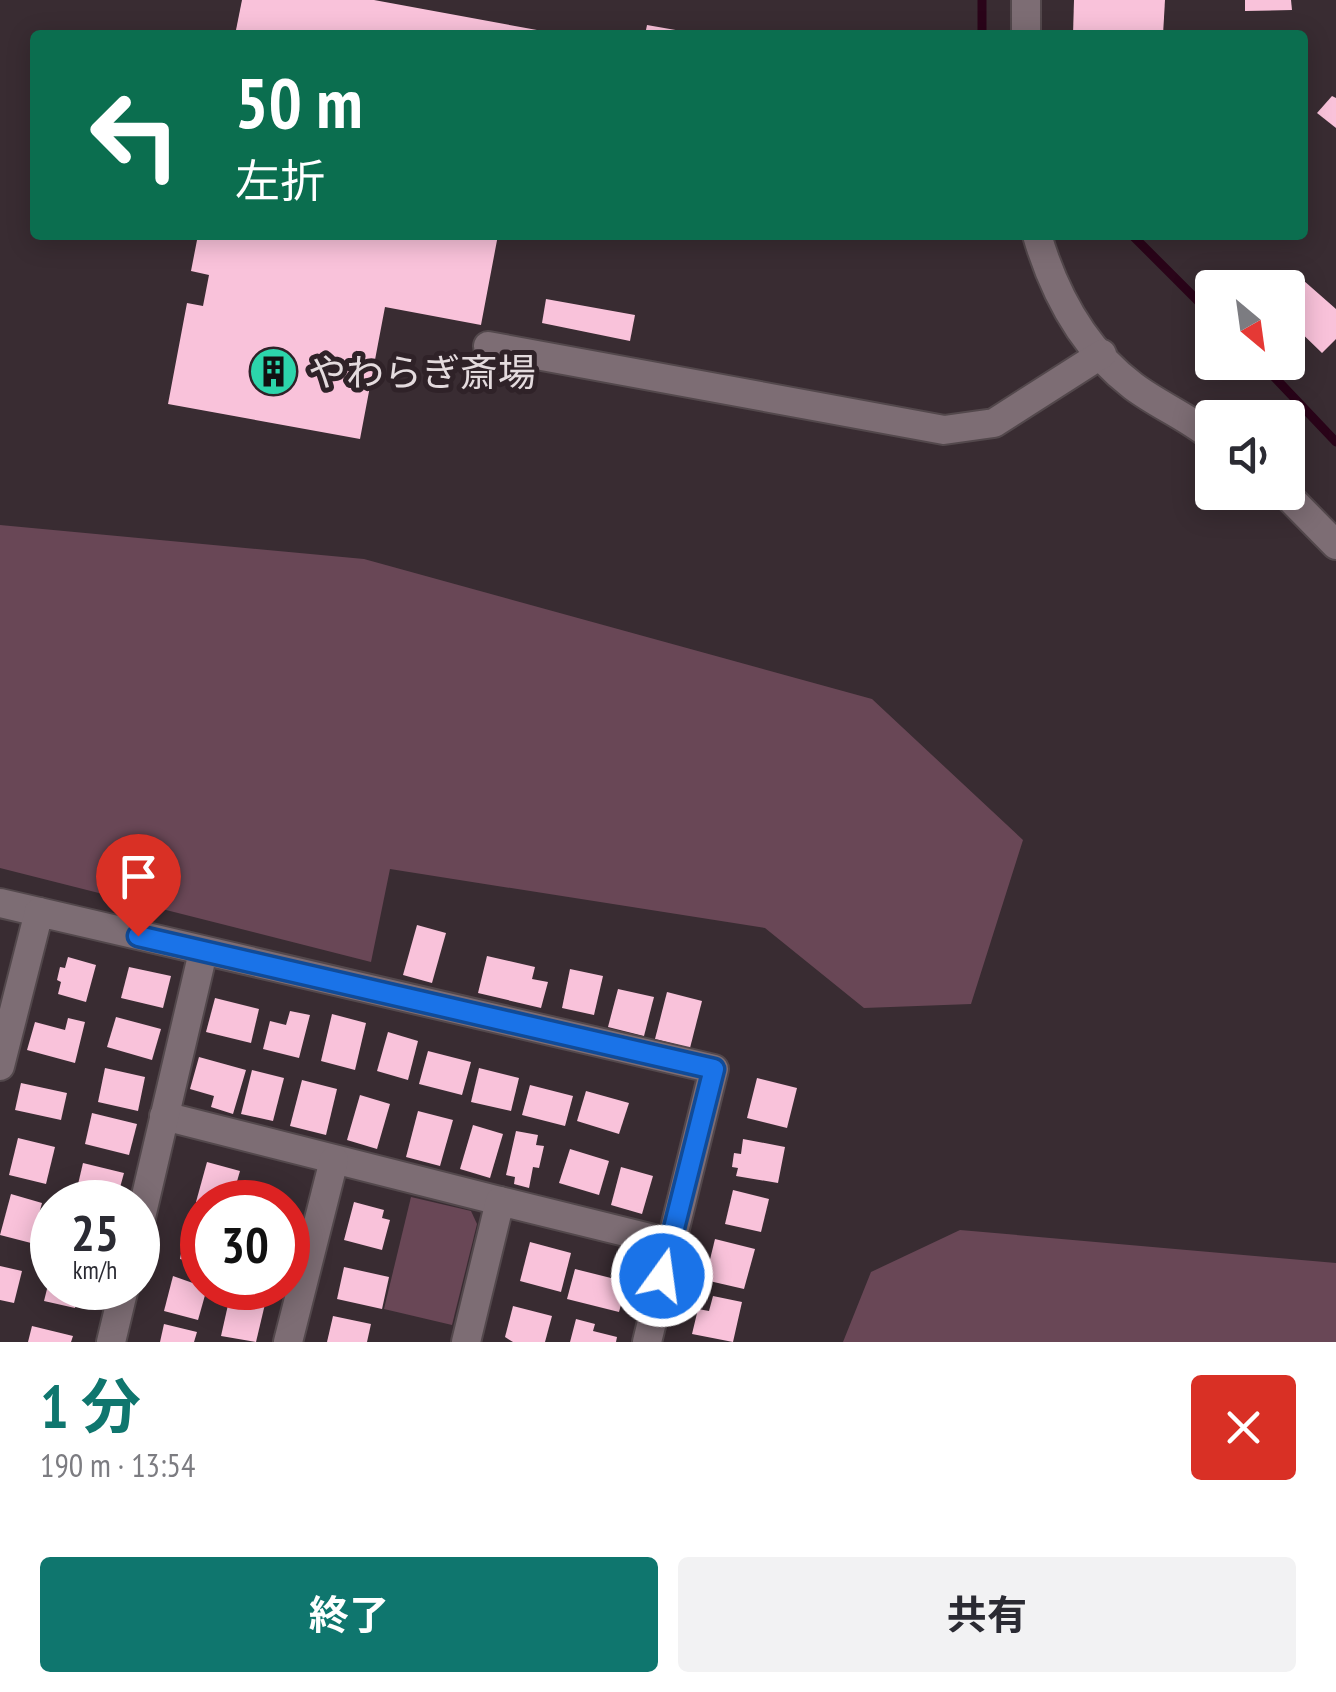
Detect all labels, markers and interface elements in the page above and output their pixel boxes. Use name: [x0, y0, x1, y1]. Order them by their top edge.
text: 50 m: [235, 57, 363, 147]
icon: left: [70, 70, 200, 200]
text: 左折: [235, 151, 325, 209]
north arrow: [1195, 270, 1305, 380]
map controls: [1195, 270, 1305, 510]
building icon: やわらぎ斎場: [247, 345, 299, 397]
place label: やわらぎ斎場: [308, 347, 536, 396]
button: sound: [1195, 400, 1305, 510]
pin: [96, 834, 181, 937]
icon: arrive: [111, 849, 166, 904]
speed limit sign: 30: [180, 1180, 310, 1310]
text: 25: [71, 1200, 119, 1265]
position arrow: [610, 1224, 714, 1328]
text: km/h: [73, 1254, 117, 1286]
text: 1 分: [40, 1367, 141, 1445]
button: close: [1191, 1375, 1296, 1480]
text: 190 m · 13:54: [40, 1444, 195, 1486]
button: 終了: [40, 1557, 658, 1672]
button: 共有: [678, 1557, 1296, 1672]

